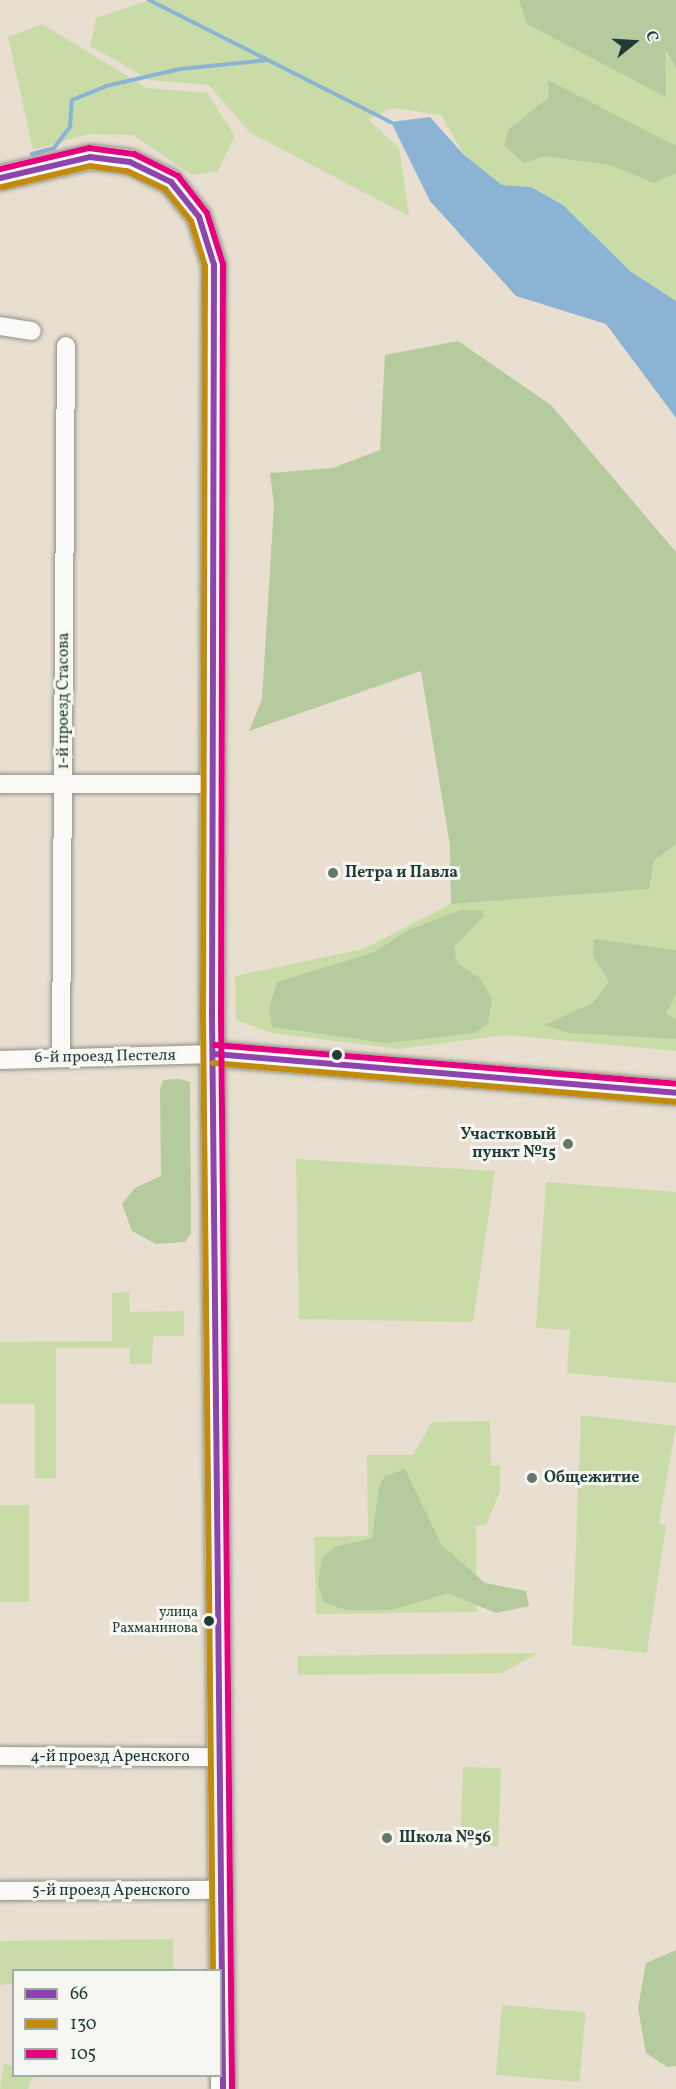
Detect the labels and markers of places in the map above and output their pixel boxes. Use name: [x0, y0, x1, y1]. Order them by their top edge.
place label: Петра и Павла: [345, 863, 458, 883]
marker: Петра и Павла: [326, 866, 340, 880]
unlabelled marker: [331, 1049, 343, 1061]
place label: Участковый пункт №15: [461, 1125, 556, 1163]
marker: Участковый пункт №15: [561, 1137, 575, 1151]
place label: Общежитие: [544, 1468, 639, 1488]
marker: Общежитие: [525, 1471, 539, 1485]
place label: улица Рахманинова: [112, 1605, 198, 1637]
marker: улица Рахманинова: [203, 1615, 215, 1627]
place label: Школа №56: [399, 1828, 491, 1848]
marker: Школа №56: [380, 1831, 394, 1845]

